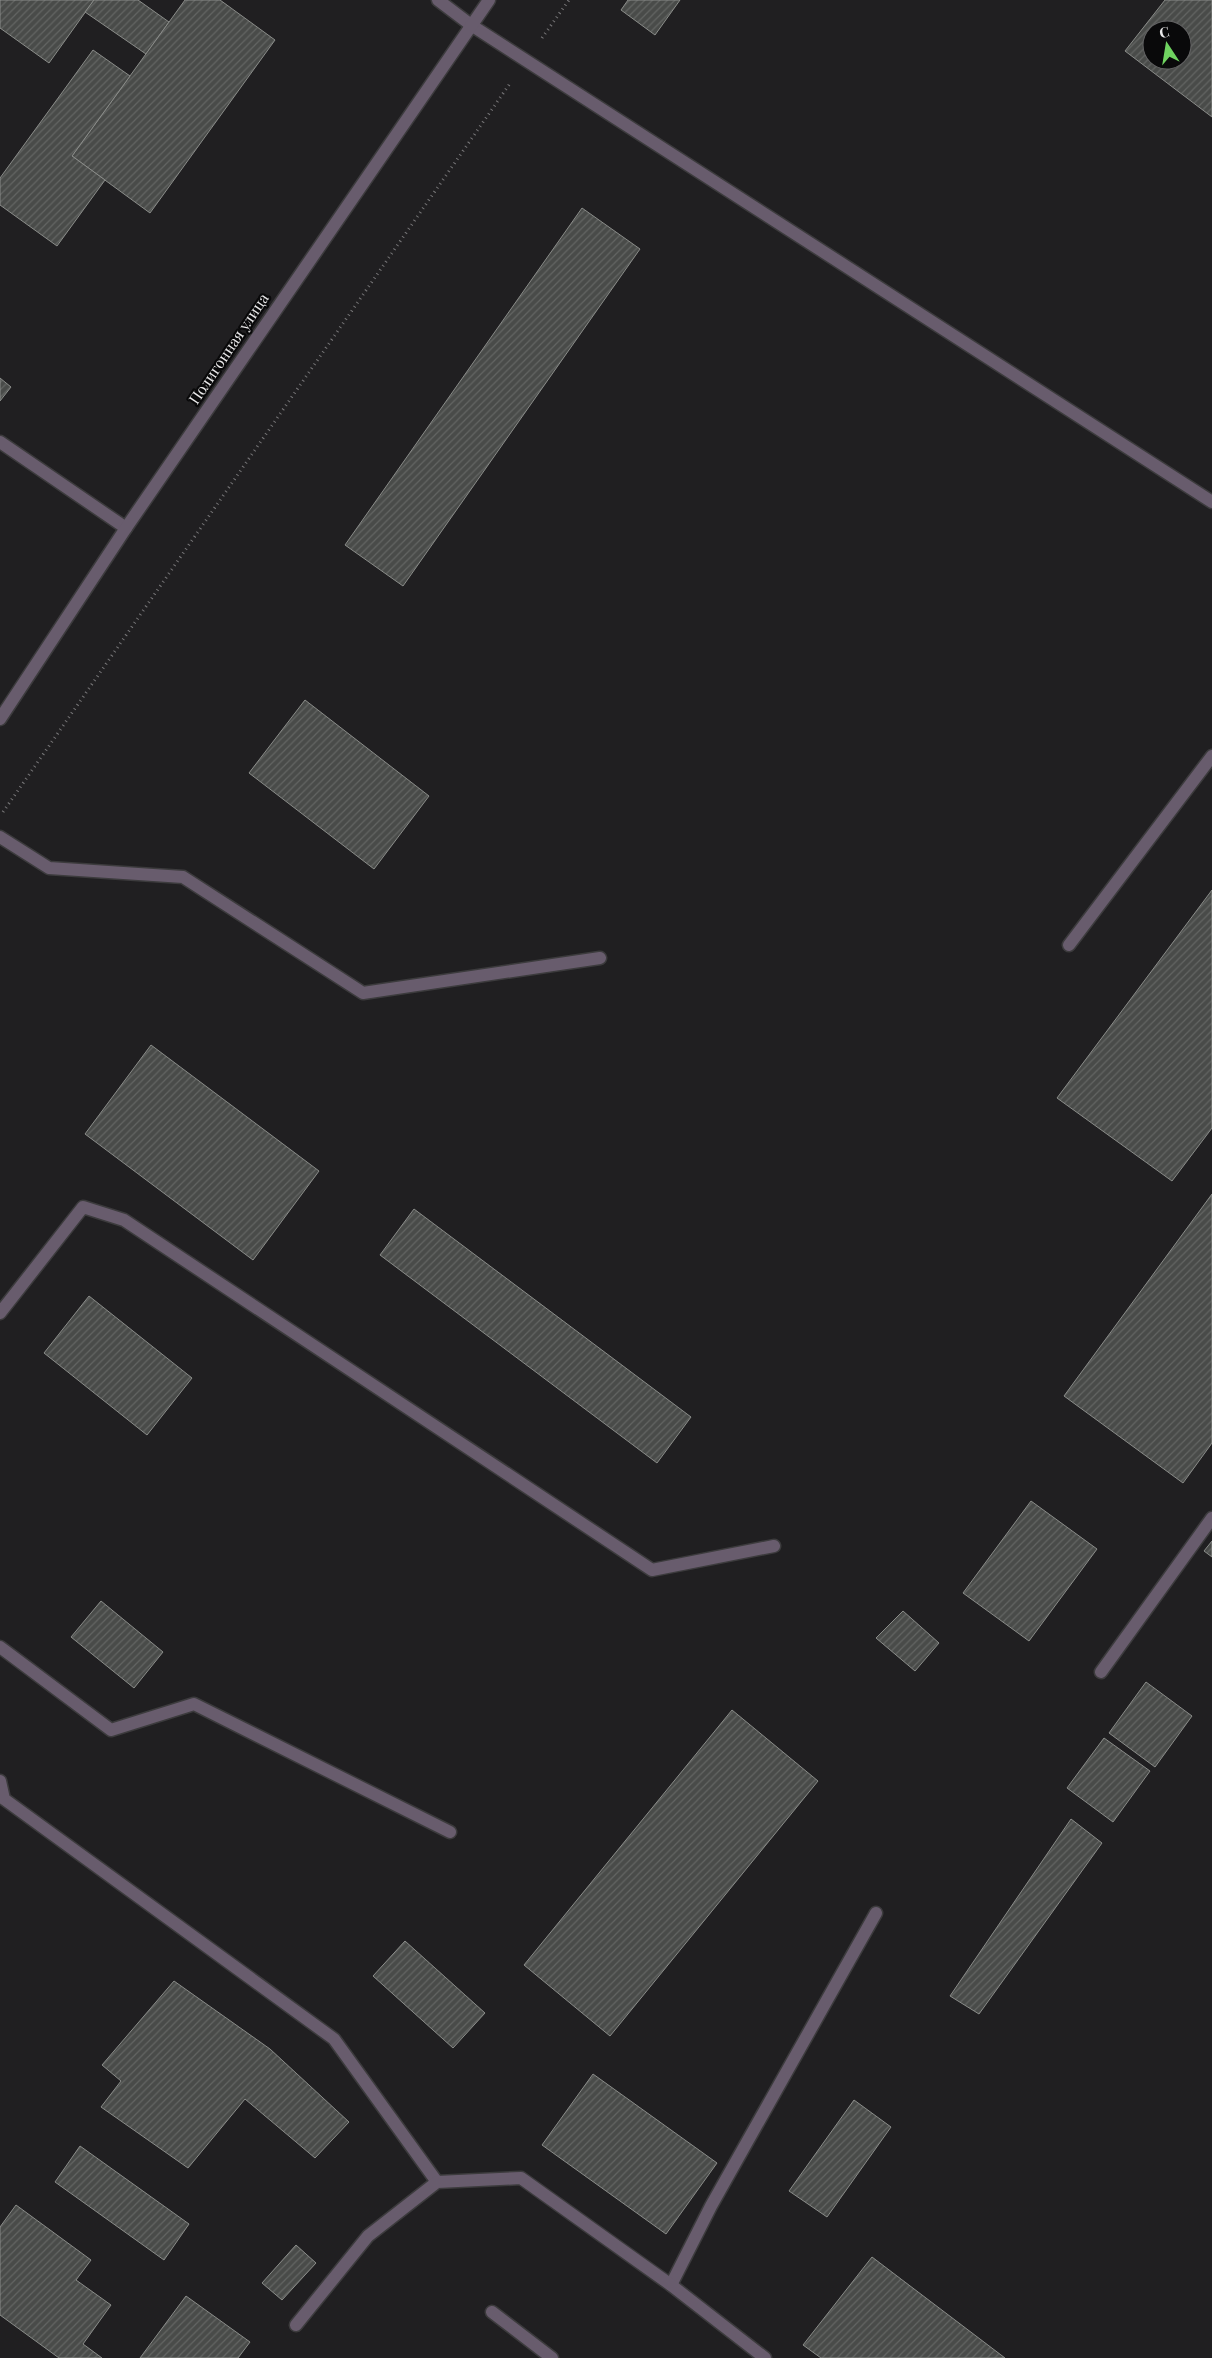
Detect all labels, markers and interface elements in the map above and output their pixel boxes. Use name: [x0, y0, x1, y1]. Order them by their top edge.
north arrow: [1142, 20, 1192, 70]
text: С: [1157, 21, 1171, 42]
street label: Полигонная улица: [184, 289, 273, 408]

